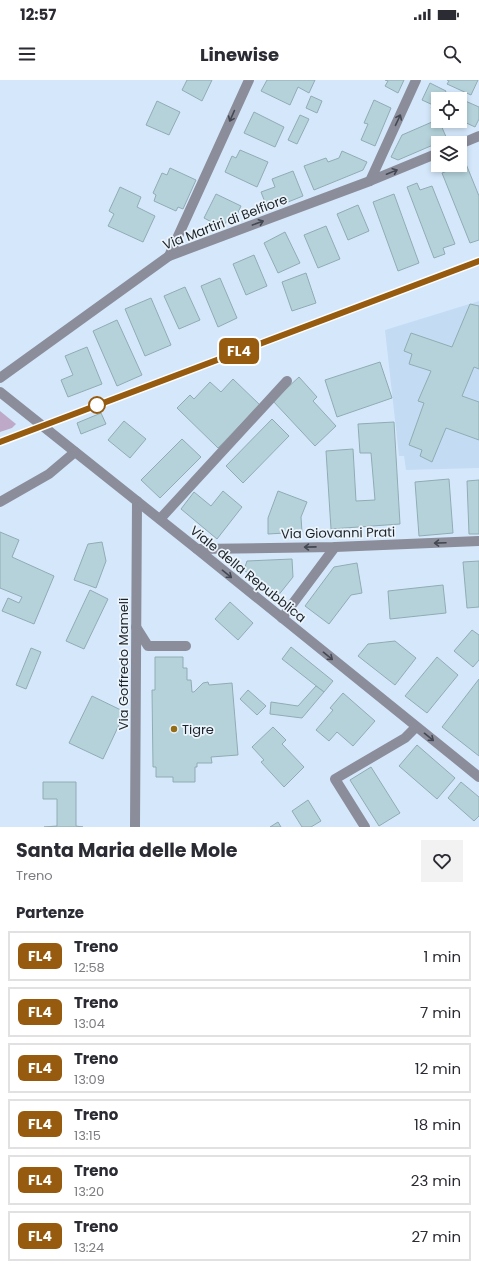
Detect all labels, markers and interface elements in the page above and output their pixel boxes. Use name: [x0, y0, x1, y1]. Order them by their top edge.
text: 12:57: [20, 4, 56, 25]
text: Linewise: [200, 42, 279, 67]
icon: menu: [16, 43, 38, 65]
icon: search: [441, 43, 463, 65]
map controls: [431, 92, 467, 172]
button: locate: [431, 92, 467, 128]
one-way arrow: [228, 109, 236, 121]
one-way arrow: [394, 115, 402, 127]
button: layers: [431, 136, 467, 172]
one-way arrow: [386, 167, 398, 175]
street label: Via Martiri di Belfiore: [160, 189, 290, 255]
one-way arrow: [251, 218, 263, 226]
line badge: FL4: [216, 338, 262, 364]
text: FL4: [227, 341, 251, 361]
unlabelled marker: [88, 396, 106, 414]
street label: Viale della Repubblica: [186, 521, 310, 627]
street label: Via Giovanni Prati: [281, 523, 395, 543]
one-way arrow: [434, 539, 447, 547]
one-way arrow: [304, 543, 317, 551]
one-way arrow: [222, 569, 233, 578]
street label: Via Goffredo Mameli: [114, 598, 133, 730]
one-way arrow: [322, 651, 333, 660]
place label: Tigre: [182, 720, 214, 739]
marker: Tigre: [169, 724, 179, 734]
one-way arrow: [423, 733, 434, 742]
text: Santa Maria delle Mole: [16, 837, 237, 864]
button: heart: [421, 840, 463, 882]
text: Treno: [16, 866, 53, 885]
text: Partenze: [16, 902, 84, 923]
text: Treno: [74, 936, 118, 957]
text: FL4: [28, 946, 52, 966]
text: 1 min: [423, 946, 461, 967]
text: 12:58: [74, 958, 105, 977]
text: Treno: [74, 992, 118, 1013]
text: FL4: [28, 1002, 52, 1022]
text: 7 min: [420, 1002, 461, 1023]
text: 13:04: [74, 1014, 105, 1033]
text: Treno: [74, 1048, 118, 1069]
text: FL4: [28, 1058, 52, 1078]
text: 12 min: [415, 1058, 461, 1079]
text: 13:09: [74, 1070, 105, 1089]
text: Treno: [74, 1104, 118, 1125]
text: FL4: [28, 1114, 52, 1134]
text: 18 min: [414, 1114, 461, 1135]
text: 13:15: [74, 1126, 101, 1145]
text: Treno: [74, 1160, 118, 1181]
text: FL4: [28, 1170, 52, 1190]
text: 23 min: [411, 1170, 461, 1191]
text: 13:20: [74, 1182, 104, 1201]
text: Treno: [74, 1216, 118, 1237]
text: FL4: [28, 1226, 52, 1246]
text: 27 min: [411, 1226, 461, 1247]
text: 13:24: [74, 1238, 104, 1257]

